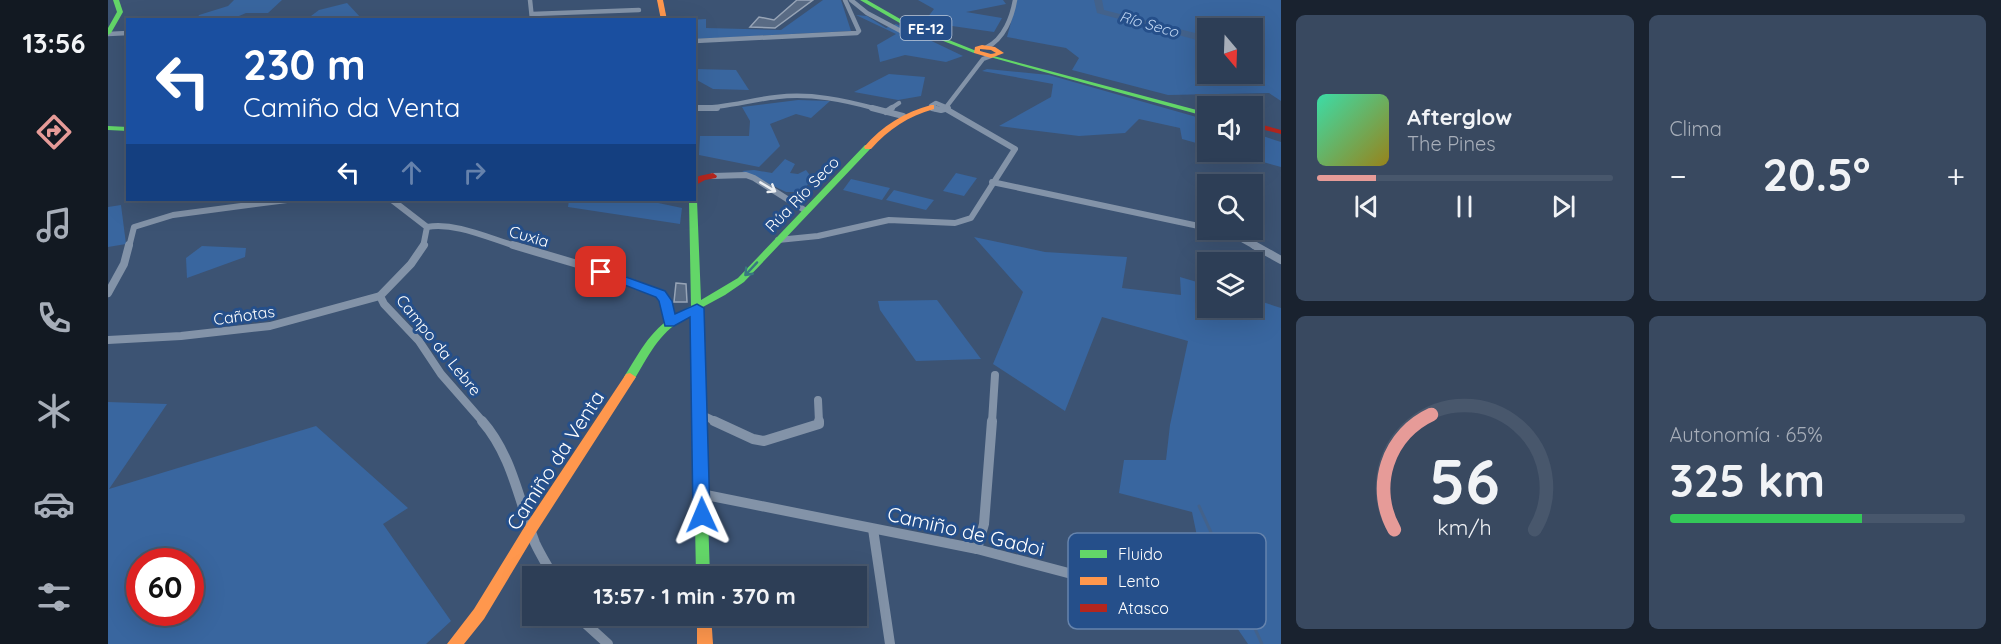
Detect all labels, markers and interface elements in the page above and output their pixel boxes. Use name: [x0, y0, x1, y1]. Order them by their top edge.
water label: Río Seco: [1117, 7, 1181, 42]
road number: FE-12: [900, 16, 952, 40]
north arrow: [1197, 18, 1263, 84]
map controls: [1197, 18, 1263, 318]
text: 13:56: [23, 26, 85, 60]
text: 230 m: [243, 38, 366, 91]
icon: left: [144, 42, 222, 120]
text: Camiño da Venta: [243, 90, 461, 124]
button: sound: [1197, 96, 1263, 162]
text: Afterglow: [1407, 103, 1512, 131]
icon: directions: [33, 111, 75, 153]
text: Clima: [1670, 116, 1722, 141]
text: The Pines: [1407, 131, 1496, 156]
text: 20.5°: [1763, 146, 1871, 202]
street label: Rúa Río Seco: [761, 152, 843, 236]
text: −: [1670, 155, 1687, 196]
text: +: [1946, 155, 1965, 196]
icon: left: [332, 156, 365, 189]
icon: ahead: [395, 156, 428, 189]
icon: right: [458, 156, 491, 189]
button: search: [1197, 174, 1263, 240]
one-way arrow: [759, 181, 776, 193]
icon: previous: [1350, 190, 1383, 223]
icon: pause: [1448, 190, 1481, 223]
icon: next: [1547, 190, 1580, 223]
icon: music: [33, 204, 75, 246]
street label: Cuxia: [507, 221, 551, 251]
pin: [575, 246, 626, 297]
button: layers: [1197, 252, 1263, 318]
icon: arrive: [584, 255, 617, 288]
one-way arrow: [744, 261, 758, 276]
street label: Campo da Lebre: [392, 290, 486, 400]
icon: phone: [33, 297, 75, 339]
street label: Cañotas: [212, 301, 276, 329]
street label: Camiño da Venta: [501, 386, 609, 534]
icon: climate: [33, 390, 75, 432]
text: Autonomía · 65%: [1670, 422, 1823, 447]
text: 56: [1430, 442, 1500, 520]
text: 325 km: [1670, 452, 1825, 508]
icon: car: [33, 483, 75, 525]
position arrow: [670, 483, 734, 547]
street label: Camiño de Gadoi: [885, 501, 1047, 561]
text: km/h: [1438, 514, 1492, 540]
legend: [1068, 533, 1266, 629]
text: Fluido: [1118, 544, 1163, 564]
speed limit sign: 60: [126, 548, 204, 626]
text: Lento: [1118, 571, 1160, 591]
icon: filters: [33, 576, 75, 618]
text: 13:57 · 1 min · 370 m: [593, 582, 796, 610]
text: Atasco: [1118, 598, 1169, 618]

